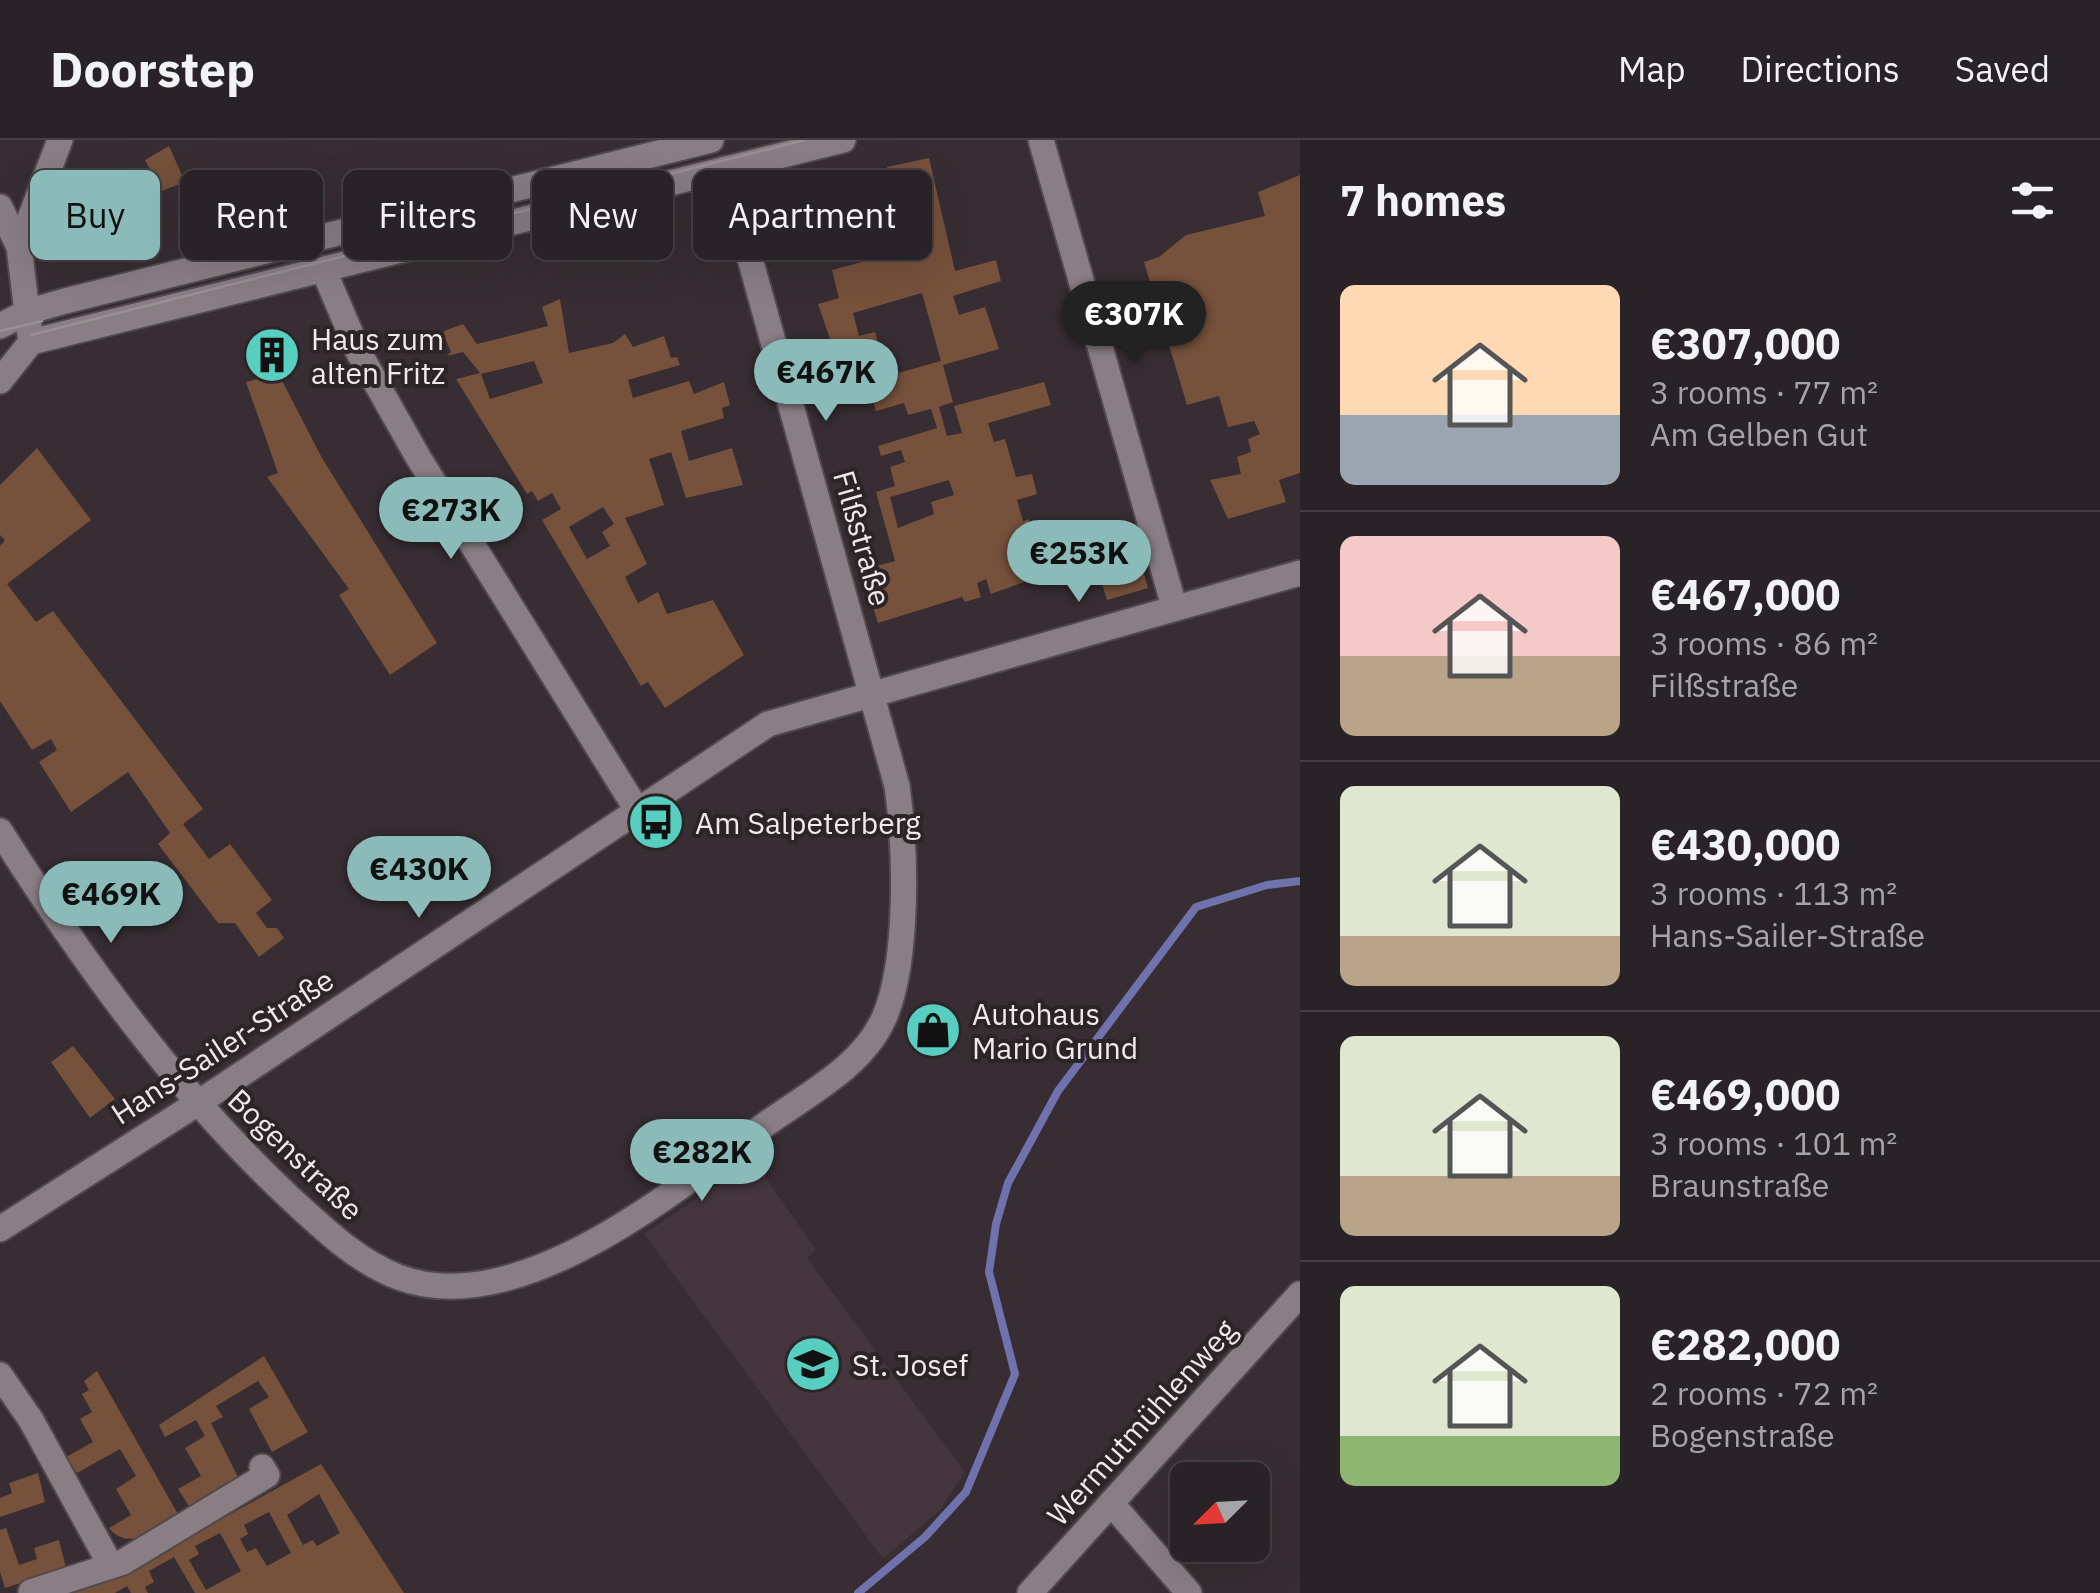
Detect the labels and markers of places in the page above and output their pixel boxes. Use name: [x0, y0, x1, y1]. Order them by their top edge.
pin: €307K: [1064, 281, 1204, 366]
place label: Haus zum alten Fritz: [311, 319, 445, 392]
building icon: Haus zum alten Fritz: [242, 325, 302, 385]
pin: €467K: [756, 339, 896, 424]
pin: €273K: [381, 477, 521, 562]
pin: €253K: [1009, 520, 1149, 605]
bus stop icon: Am Salpeterberg: [626, 792, 686, 852]
place label: Am Salpeterberg: [695, 803, 921, 842]
pin: €430K: [349, 836, 489, 921]
pin: €469K: [41, 861, 181, 946]
place label: Autohaus Mario Grund: [972, 994, 1138, 1067]
shop icon: Autohaus Mario Grund: [903, 1000, 963, 1060]
pin: €282K: [632, 1119, 772, 1204]
school or university icon: St. Josef: [783, 1334, 843, 1394]
place label: St. Josef: [852, 1345, 968, 1384]

